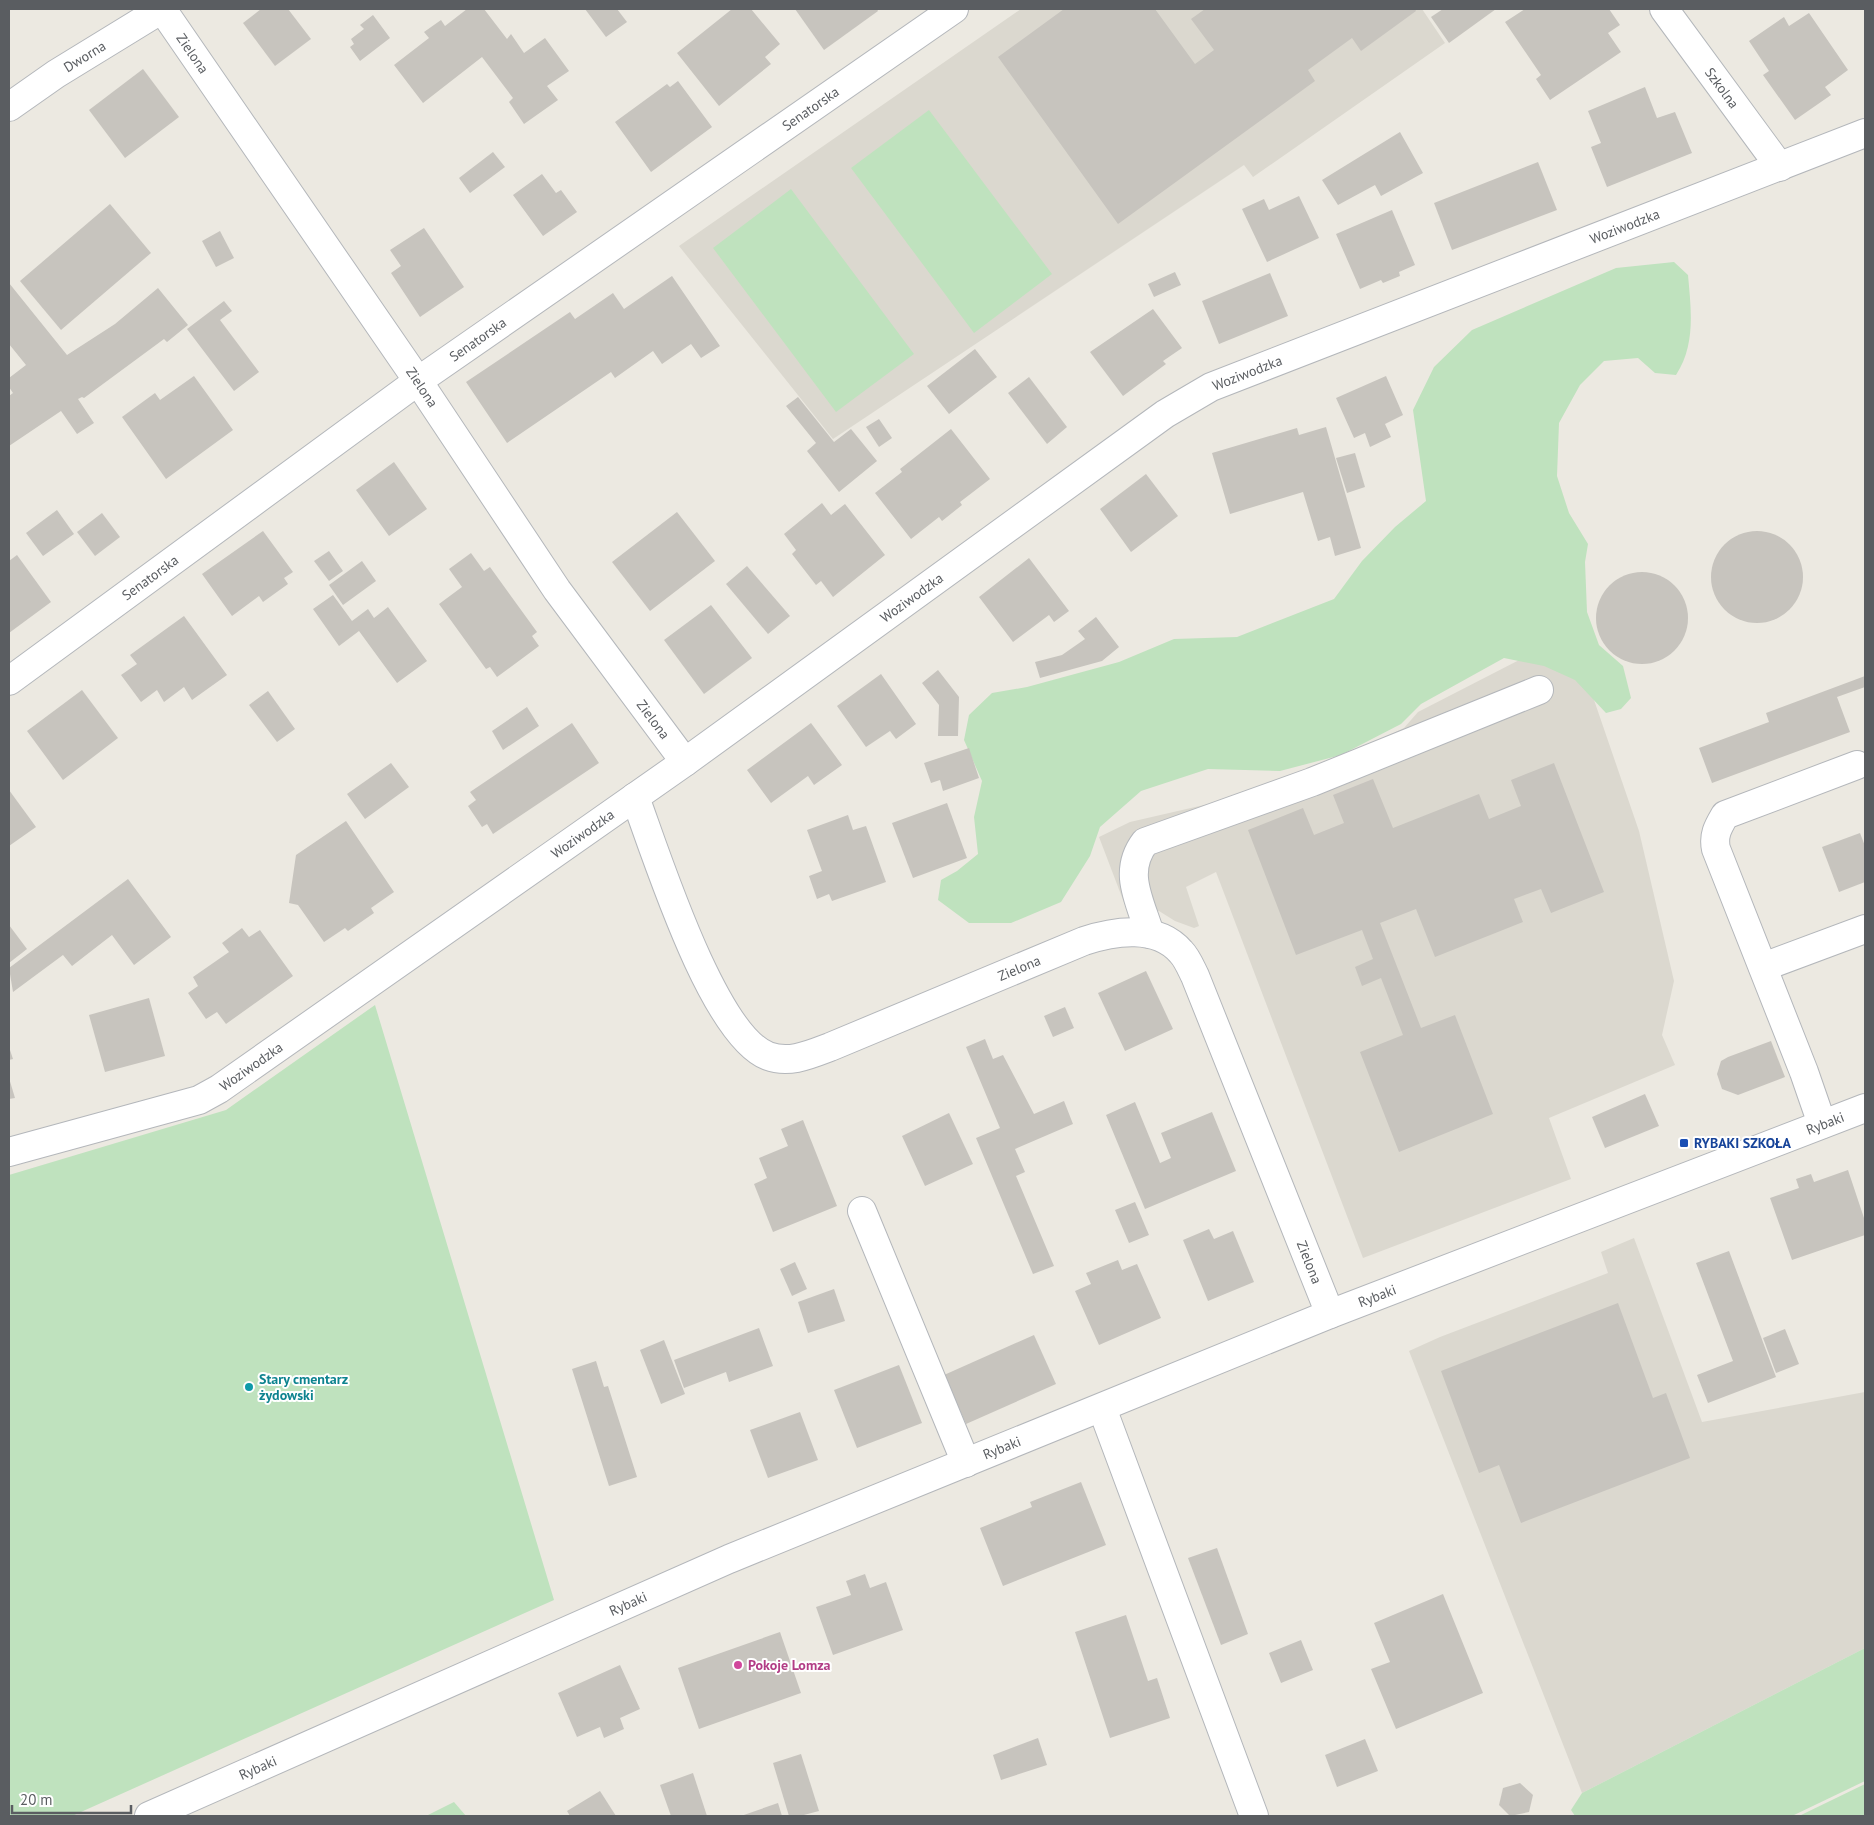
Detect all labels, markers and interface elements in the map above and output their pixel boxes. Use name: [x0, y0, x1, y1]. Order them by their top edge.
street label: Zielona: [173, 30, 213, 77]
street label: Dworna: [60, 37, 109, 76]
street label: Szkolna: [1701, 64, 1743, 112]
street label: Senatorska: [778, 82, 843, 135]
street label: Woziwodzka: [1587, 205, 1662, 248]
street label: Senatorska: [446, 313, 510, 366]
street label: Woziwodzka: [1210, 351, 1285, 395]
street label: Zielona: [402, 364, 442, 411]
street label: Senatorska: [118, 551, 182, 604]
street label: Woziwodzka: [877, 569, 947, 627]
street label: Zielona: [633, 696, 674, 743]
street label: Woziwodzka: [547, 805, 618, 862]
street label: Zielona: [995, 951, 1043, 985]
street label: Woziwodzka: [216, 1038, 286, 1095]
street label: Rybaki: [1804, 1108, 1847, 1139]
place label: RYBAKI SZKOŁA: [1694, 1134, 1792, 1152]
marker: RYBAKI SZKOŁA: [1678, 1137, 1690, 1149]
street label: Zielona: [1293, 1238, 1326, 1286]
street label: Rybaki: [1356, 1280, 1399, 1311]
place label: Stary cmentarz żydowski: [259, 1370, 348, 1404]
marker: Stary cmentarz żydowski: [243, 1381, 255, 1393]
street label: Rybaki: [980, 1432, 1023, 1464]
street label: Rybaki: [606, 1588, 650, 1620]
place label: Pokoje Lomza: [748, 1656, 831, 1674]
marker: Pokoje Lomza: [732, 1659, 744, 1671]
street label: Rybaki: [236, 1752, 279, 1784]
scale bar: [12, 1782, 131, 1814]
text: 20 m: [20, 1790, 53, 1809]

